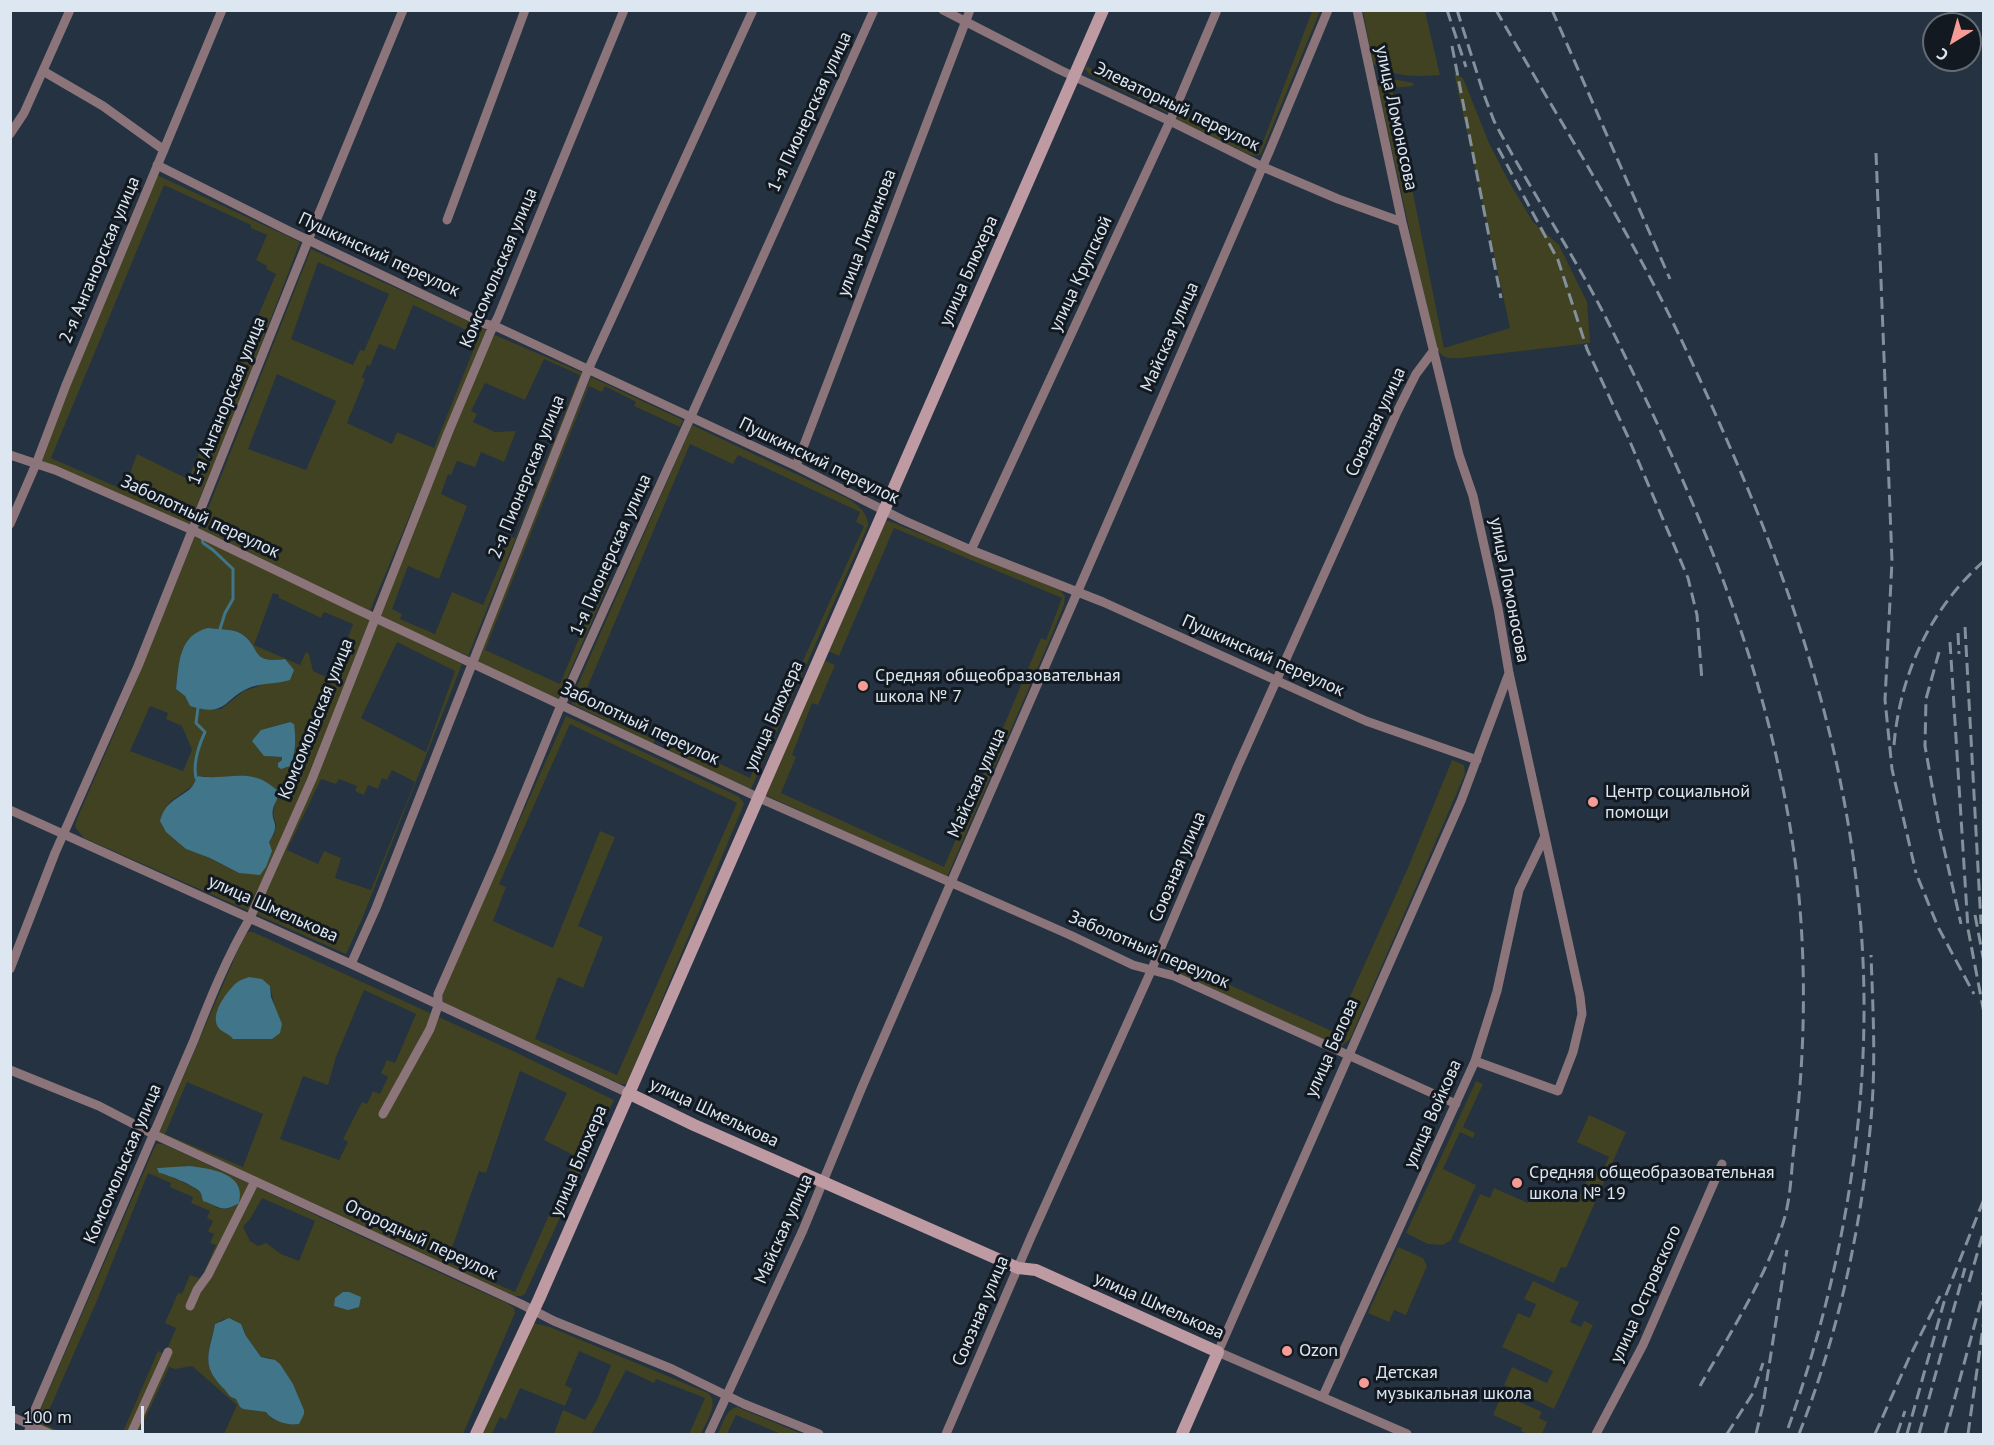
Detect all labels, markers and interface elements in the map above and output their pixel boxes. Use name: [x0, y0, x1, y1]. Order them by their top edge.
north arrow: [1922, 12, 1982, 72]
street label: 1-я Пионерская улица: [763, 28, 857, 196]
street label: улица Ломоносова: [1370, 44, 1422, 192]
text: С: [1933, 44, 1952, 65]
street label: Элеваторный переулок: [1091, 58, 1263, 156]
street label: улица Литвинова: [833, 166, 901, 300]
street label: 2-я Анганорская улица: [55, 173, 145, 347]
street label: Комсомольская улица: [456, 185, 542, 351]
street label: Пушкинский переулок: [295, 208, 463, 302]
street label: улица Блюхера: [935, 212, 1003, 330]
street label: улица Крупской: [1045, 213, 1117, 335]
street label: Майская улица: [1136, 279, 1204, 395]
street label: 1-я Анганорская улица: [183, 314, 271, 488]
street label: Союзная улица: [1341, 364, 1411, 480]
street label: 2-я Пионерская улица: [484, 392, 570, 562]
street label: Пушкинский переулок: [735, 413, 903, 509]
street label: Заболотный переулок: [117, 471, 283, 563]
street label: 1-я Пионерская улица: [566, 471, 656, 639]
street label: улица Ломоносова: [1484, 516, 1534, 664]
street label: Пушкинский переулок: [1178, 610, 1348, 702]
street label: Комсомольская улица: [274, 635, 358, 803]
street label: улица Блюхера: [740, 657, 808, 775]
place label: Средняя общеобразовательная школа № 7: [875, 665, 1121, 708]
street label: Заболотный переулок: [557, 678, 723, 770]
marker: Средняя общеобразовательная школа № 7: [856, 679, 870, 693]
street label: Майская улица: [943, 725, 1011, 841]
place label: Центр социальной помощи: [1605, 781, 1750, 824]
marker: Центр социальной помощи: [1586, 795, 1600, 809]
street label: Союзная улица: [1145, 808, 1211, 926]
street label: улица Шмелькова: [205, 871, 341, 947]
street label: Заболотный переулок: [1065, 906, 1233, 994]
street label: улица Белова: [1301, 995, 1363, 1101]
street label: улица Войкова: [1399, 1056, 1467, 1172]
street label: улица Шмелькова: [646, 1074, 782, 1152]
street label: Комсомольская улица: [80, 1081, 166, 1247]
street label: улица Блюхера: [546, 1102, 612, 1220]
place label: Средняя общеобразовательная школа № 19: [1529, 1162, 1775, 1204]
street label: Майская улица: [750, 1171, 818, 1287]
marker: Средняя общеобразовательная школа № 19: [1510, 1176, 1524, 1190]
street label: Огородный переулок: [341, 1195, 501, 1285]
street label: улица Островского: [1606, 1222, 1686, 1366]
street label: Союзная улица: [948, 1252, 1014, 1370]
street label: улица Шмелькова: [1091, 1268, 1227, 1344]
place label: Ozon: [1299, 1340, 1338, 1362]
marker: Ozon: [1280, 1344, 1294, 1358]
place label: Детская музыкальная школа: [1376, 1362, 1532, 1404]
marker: Детская музыкальная школа: [1357, 1376, 1371, 1390]
scale bar: [15, 1394, 147, 1432]
text: 100 m: [23, 1405, 72, 1428]

